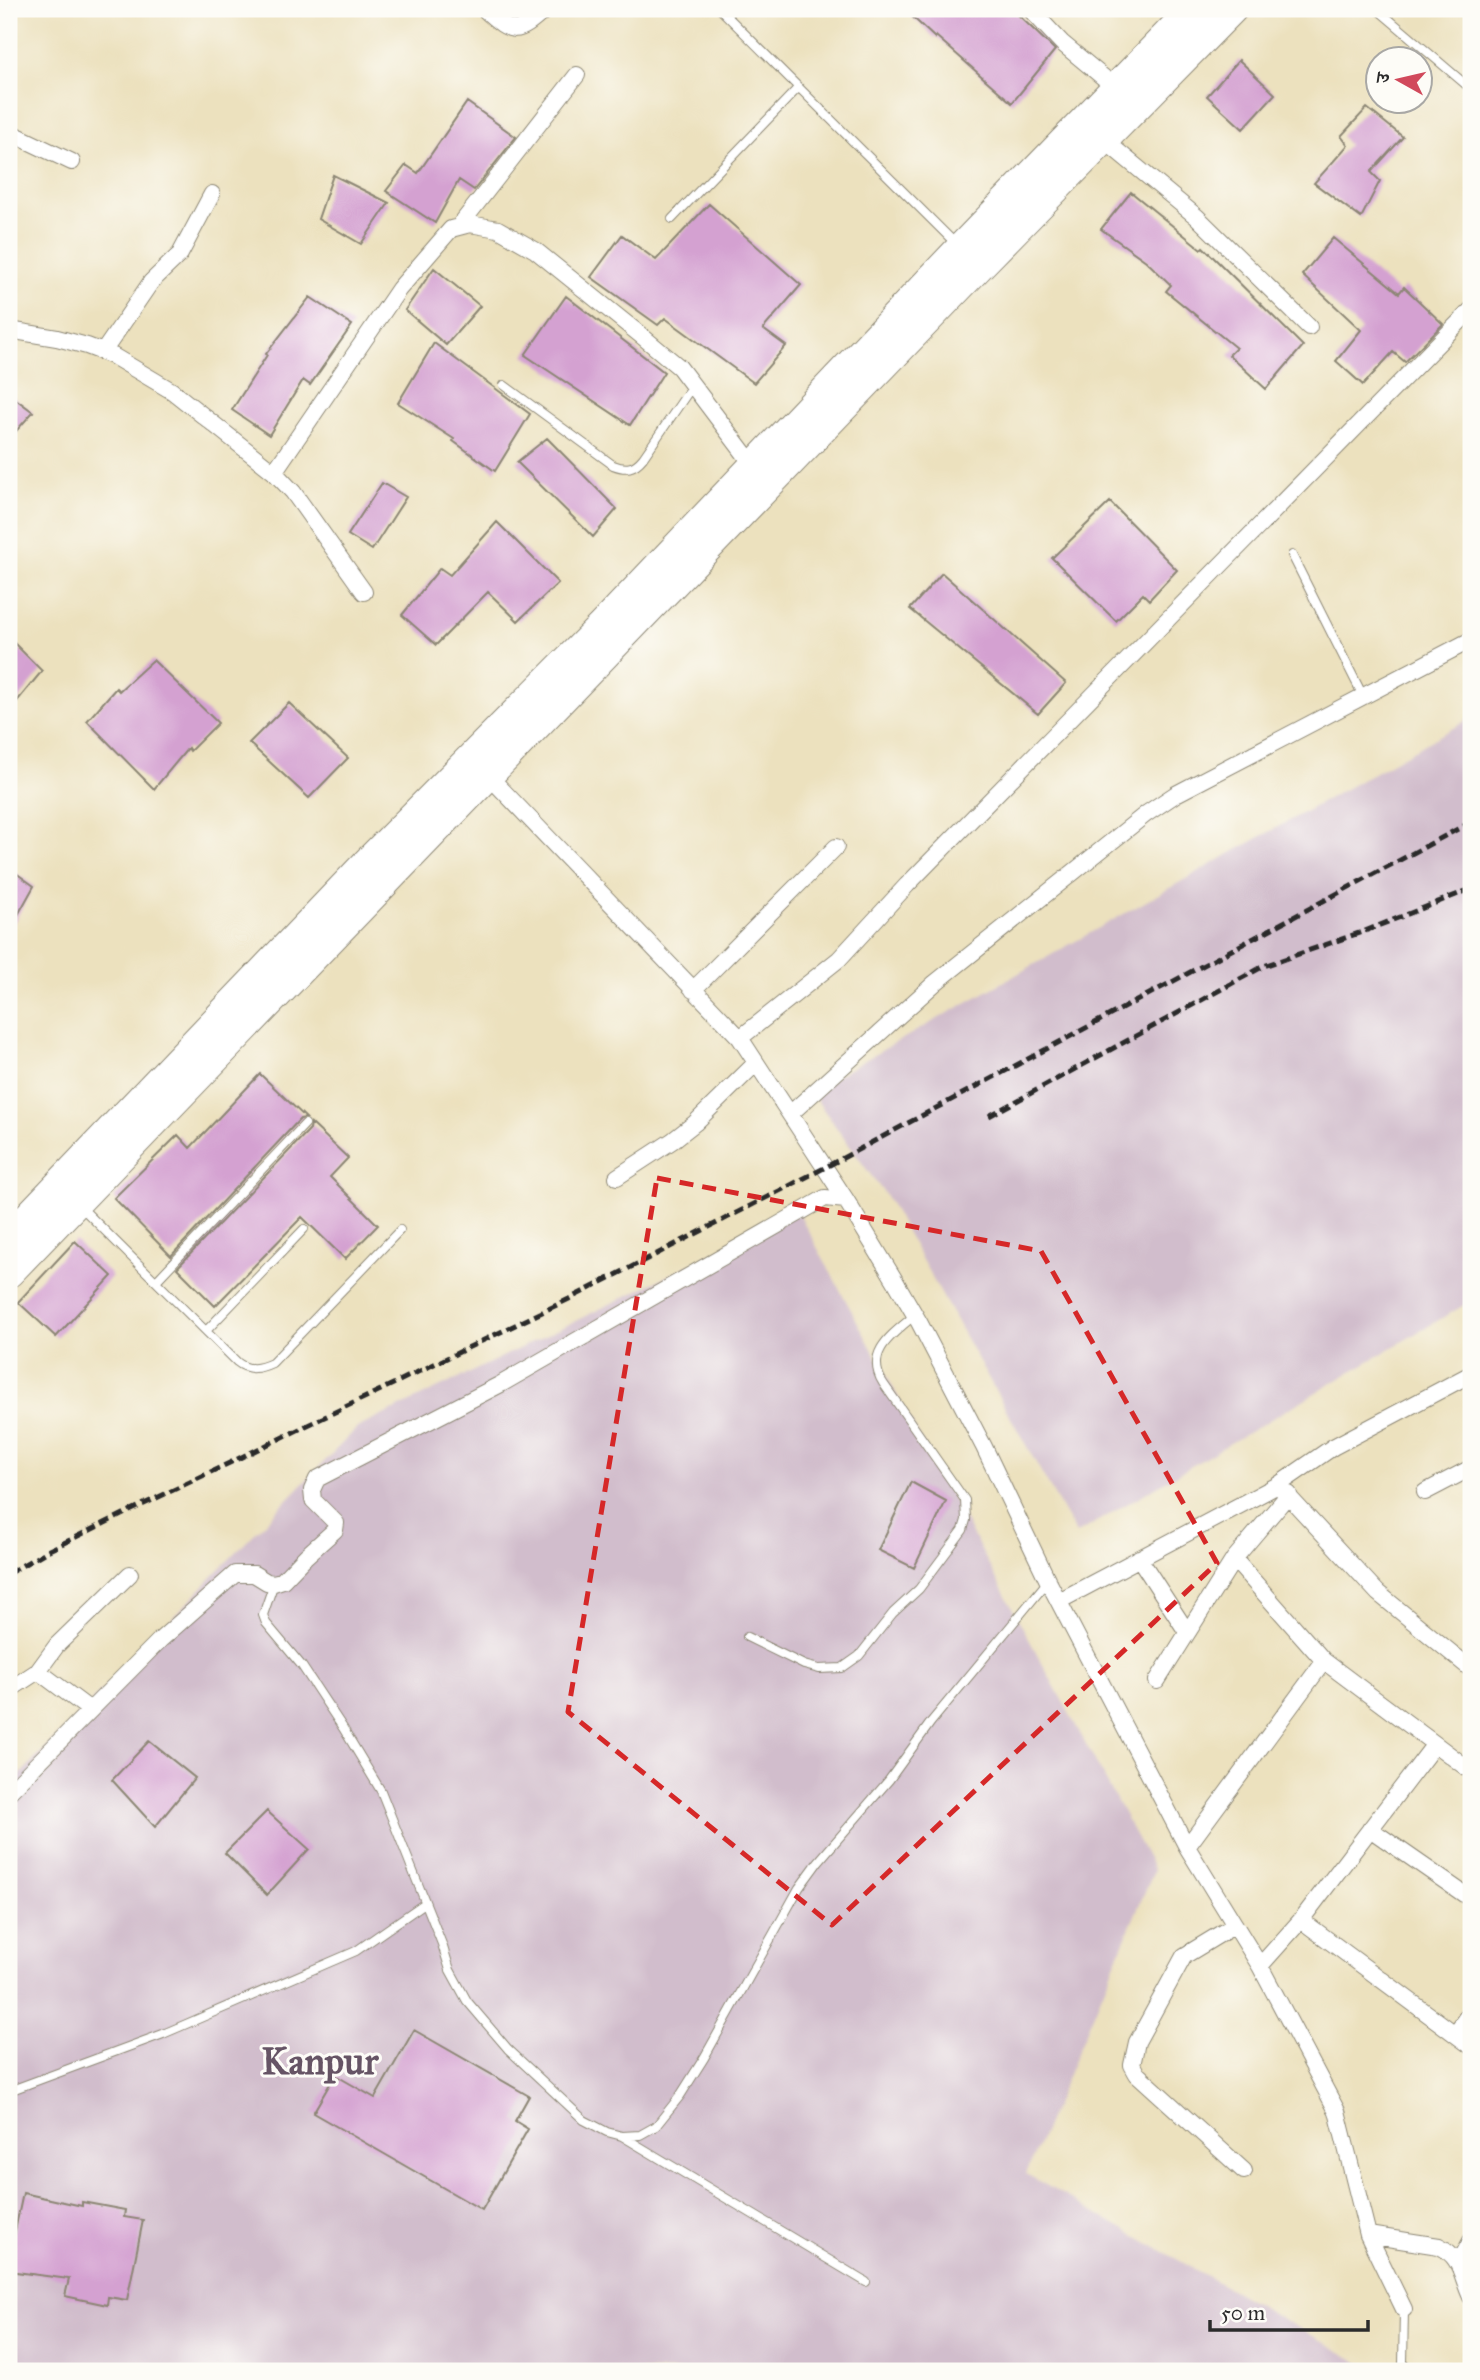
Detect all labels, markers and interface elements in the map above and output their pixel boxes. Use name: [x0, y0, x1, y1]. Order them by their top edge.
north arrow: [1364, 46, 1434, 116]
text: उ: [1370, 70, 1395, 86]
district label: Kanpur: [261, 2038, 379, 2084]
scale bar: [1210, 2289, 1368, 2333]
text: 50 m: [1221, 2300, 1266, 2326]

